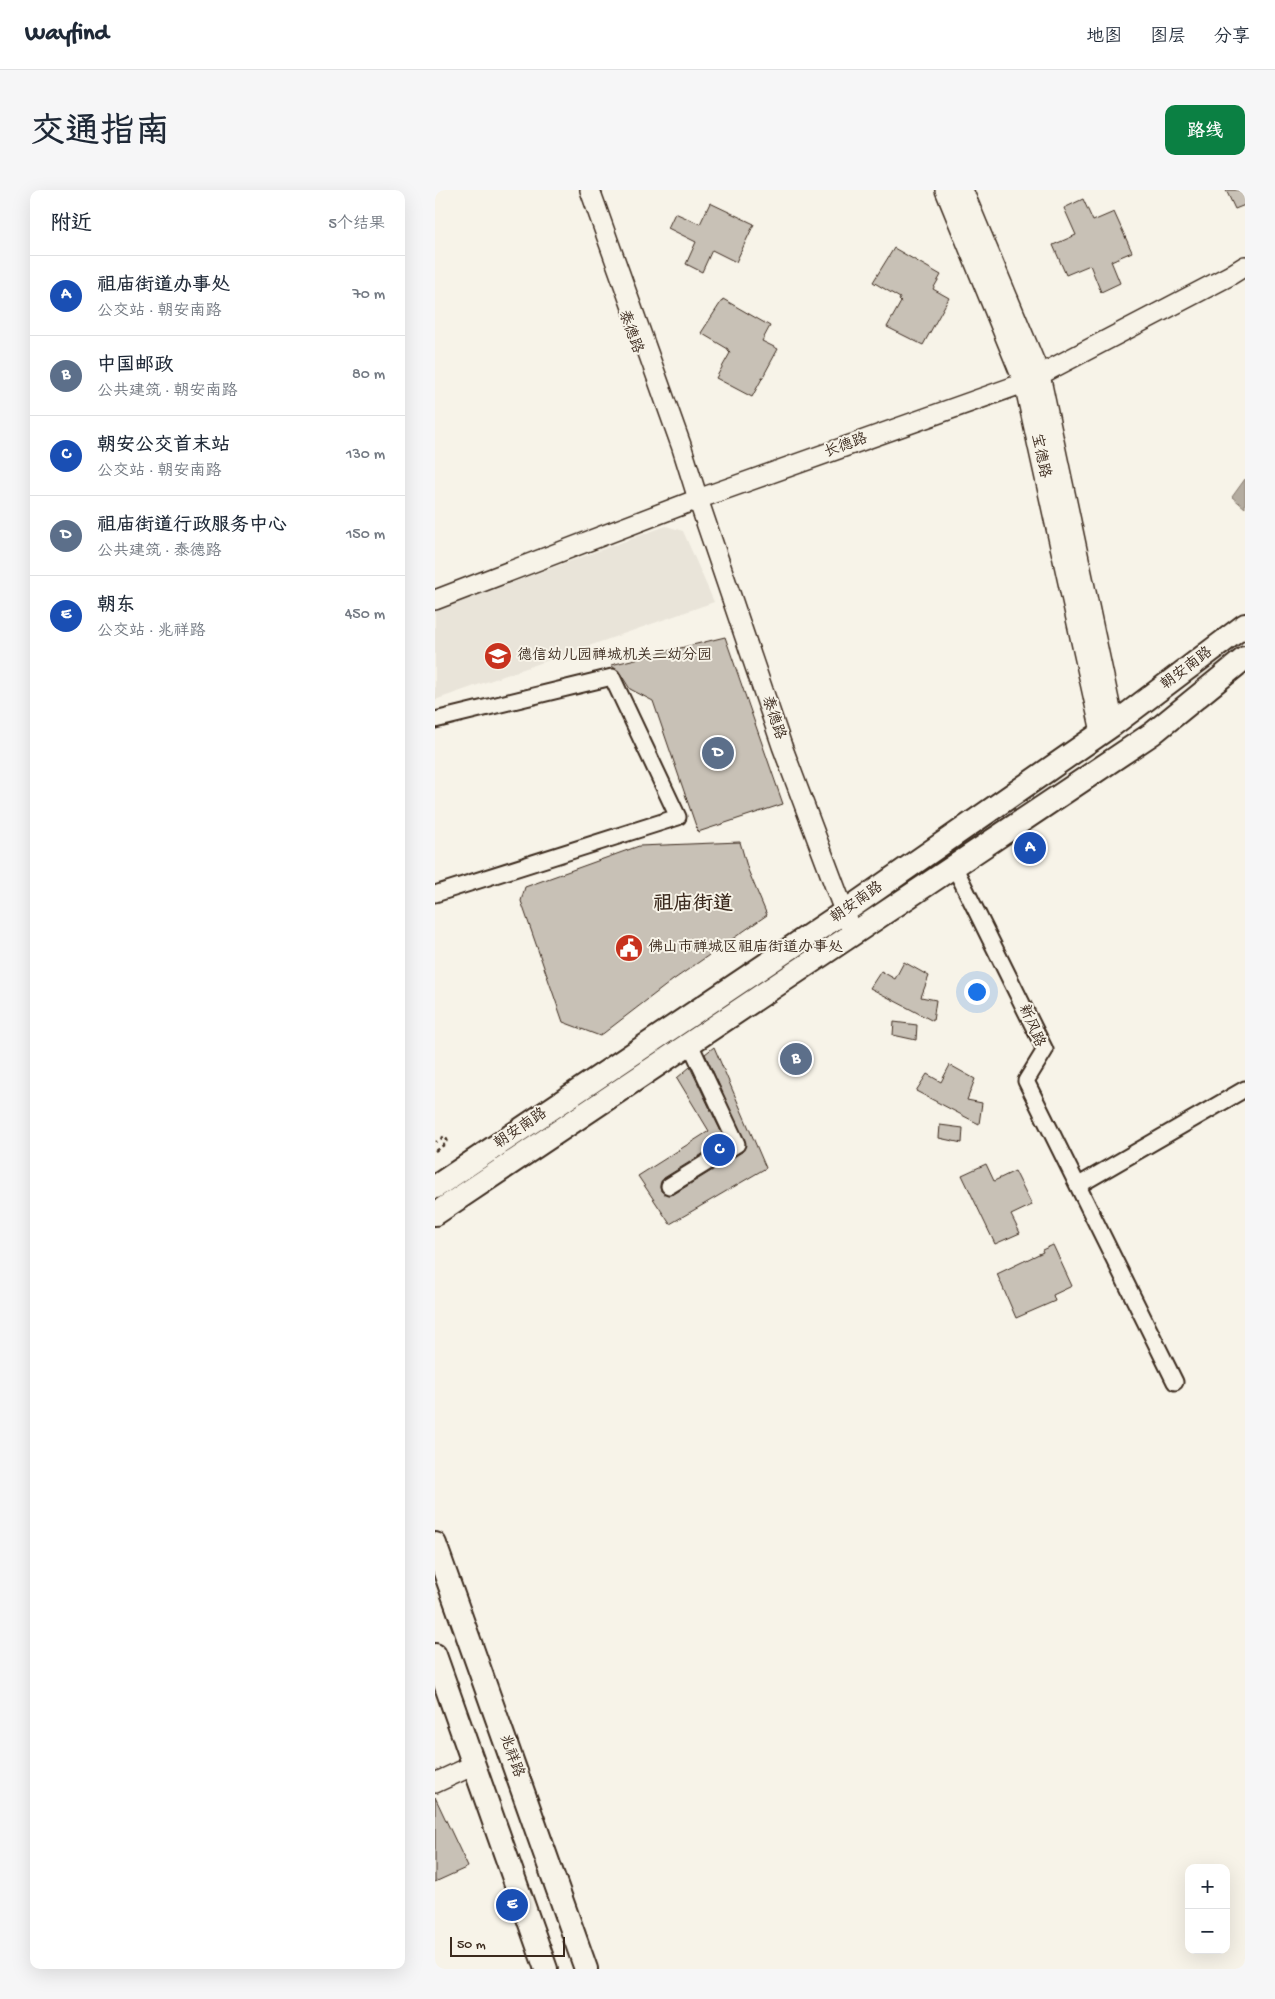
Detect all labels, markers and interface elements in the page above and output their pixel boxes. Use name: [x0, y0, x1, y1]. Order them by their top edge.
text: Wayfind: [25, 20, 109, 49]
text: 地图: [1086, 27, 1122, 48]
text: 图层: [1150, 27, 1186, 48]
text: 分享: [1214, 27, 1250, 48]
button: 路线: [1165, 105, 1245, 155]
text: 交通指南: [30, 114, 170, 155]
text: 附近: [50, 213, 92, 238]
text: 5个结果: [329, 216, 385, 235]
text: 祖庙街道办事处: [97, 275, 230, 298]
text: A: [61, 286, 71, 305]
text: 70 m: [352, 286, 385, 305]
text: 公交站 · 朝安南路: [97, 303, 222, 322]
street label: 泰德路: [614, 307, 647, 356]
text: 中国邮政: [97, 355, 173, 378]
text: B: [62, 366, 70, 385]
text: 80 m: [352, 366, 385, 385]
text: 公共建筑 · 朝安南路: [97, 383, 238, 402]
street label: 长德路: [821, 429, 870, 462]
street label: 宝德路: [1027, 432, 1054, 480]
text: 朝安公交首末站: [97, 435, 230, 458]
text: C: [62, 446, 70, 465]
text: 130 m: [346, 446, 385, 465]
text: 公交站 · 朝安南路: [97, 463, 222, 482]
text: 祖庙街道行政服务中心: [97, 515, 287, 538]
text: D: [61, 526, 71, 545]
text: 150 m: [346, 526, 385, 545]
text: 公共建筑 · 泰德路: [97, 543, 222, 562]
text: 朝东: [97, 595, 135, 618]
text: E: [61, 606, 71, 625]
text: 450 m: [345, 606, 385, 625]
text: 公交站 · 兆祥路: [97, 623, 206, 642]
school or university icon: 德信幼儿园禅城机关二幼分园: [483, 641, 513, 671]
street label: 朝安南路: [1157, 643, 1216, 694]
place label: 德信幼儿园禅城机关二幼分园: [517, 646, 712, 665]
street label: 泰德路: [757, 693, 790, 742]
pin: D: [702, 734, 734, 772]
pin: A: [1014, 829, 1046, 867]
street label: 朝安南路: [827, 878, 887, 928]
district label: 祖庙街道: [653, 892, 733, 917]
public building icon: 佛山市禅城区祖庙街道办事处: [614, 933, 644, 963]
place label: 佛山市禅城区祖庙街道办事处: [648, 939, 843, 957]
your location: [964, 979, 990, 1005]
street label: 新风路: [1014, 1002, 1048, 1050]
pin: B: [780, 1040, 812, 1078]
street label: 朝安南路: [491, 1104, 551, 1153]
pin: C: [703, 1131, 735, 1169]
street label: 兆祥路: [495, 1732, 527, 1780]
map controls: [1185, 1864, 1230, 1954]
button: +: [1185, 1864, 1230, 1909]
pin: E: [496, 1886, 528, 1924]
button: −: [1185, 1909, 1230, 1954]
scale bar: [450, 1934, 565, 1957]
text: 50 m: [457, 1937, 486, 1954]

